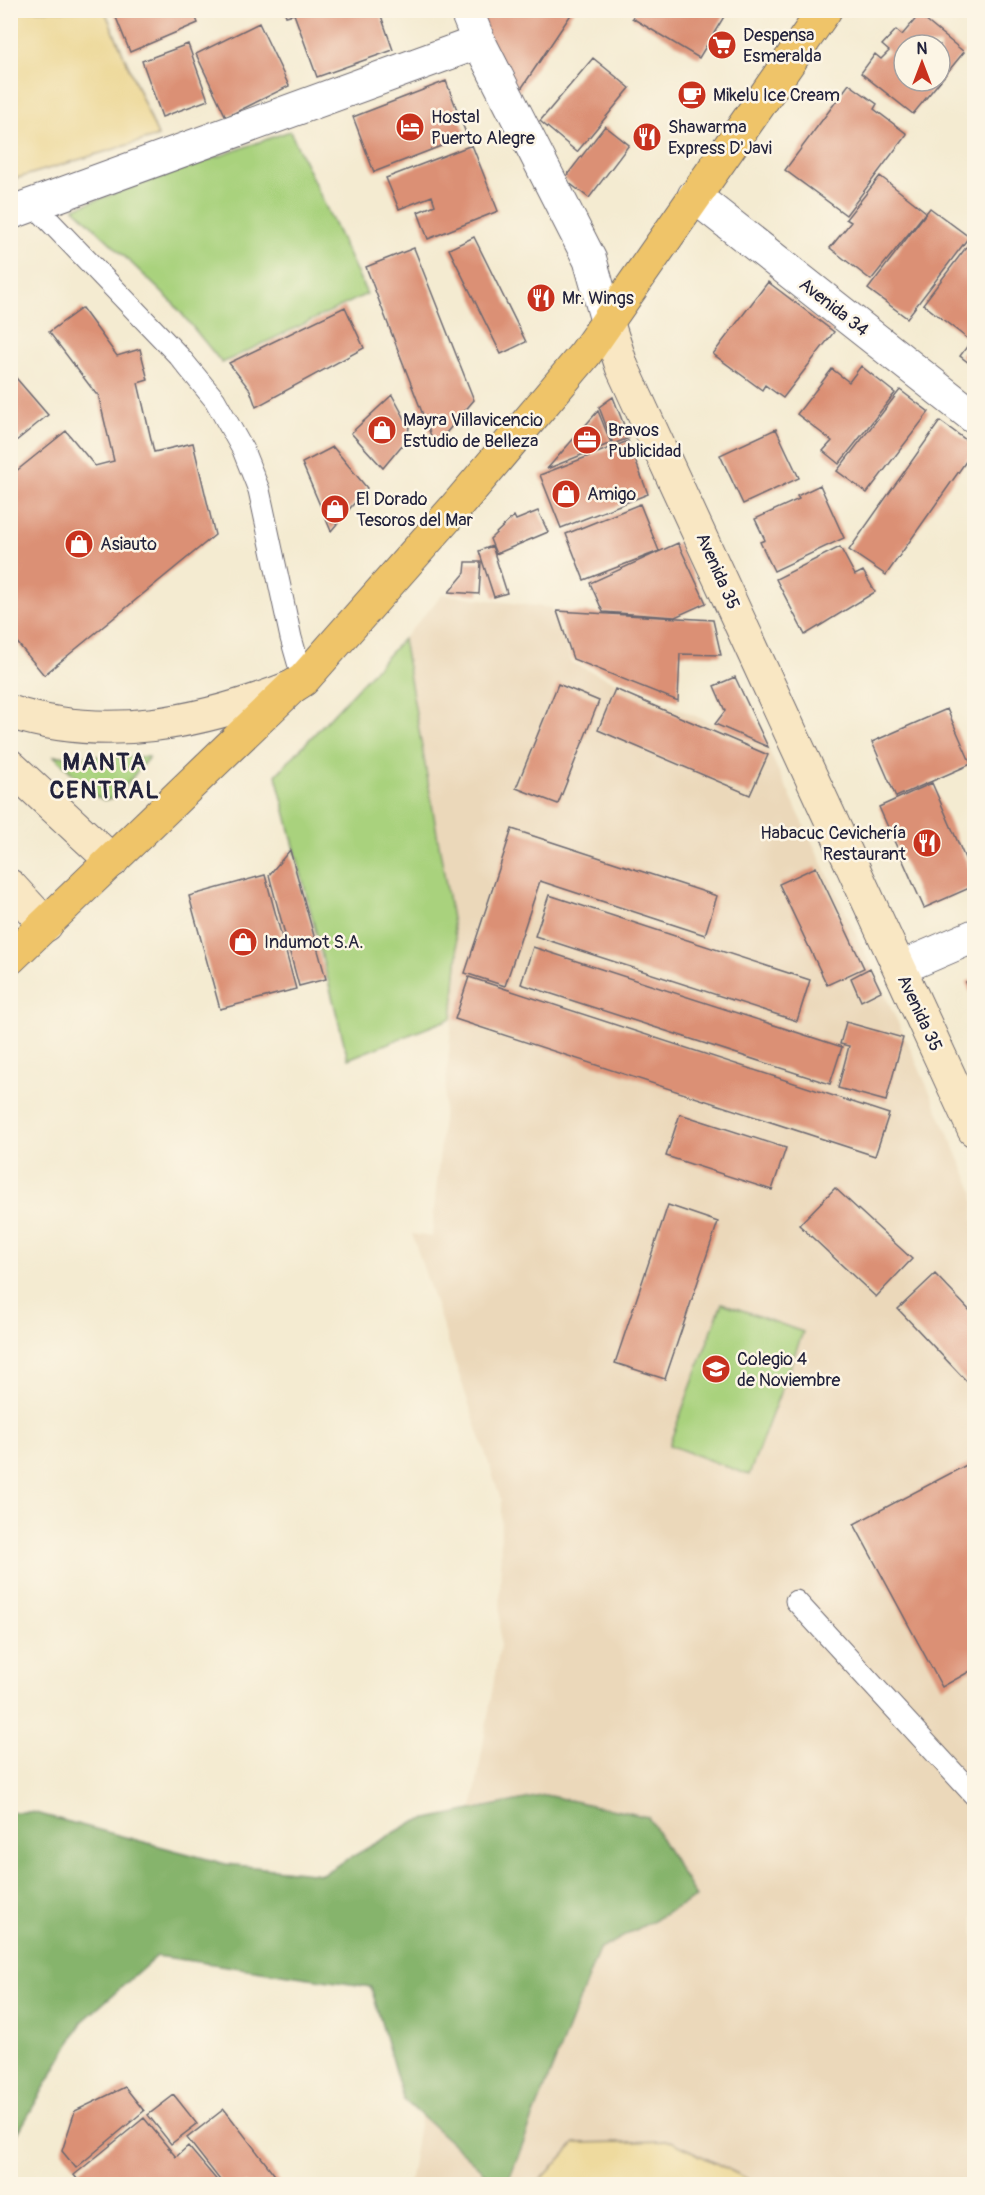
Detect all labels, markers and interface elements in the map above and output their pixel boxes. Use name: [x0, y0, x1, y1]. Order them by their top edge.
place label: Despensa Esmeralda: [743, 24, 822, 68]
supermarket icon: Despensa Esmeralda: [706, 29, 738, 61]
north arrow: [892, 33, 952, 93]
text: N: [917, 39, 928, 59]
cafe icon: Mikelu Ice Cream: [676, 79, 708, 111]
place label: Mikelu Ice Cream: [713, 84, 840, 107]
place label: Hostal Puerto Alegre: [431, 106, 535, 150]
hotel icon: Hostal Puerto Alegre: [394, 111, 426, 143]
place label: Shawarma Express D'Javi: [668, 116, 772, 160]
restaurant icon: Shawarma Express D'Javi: [631, 121, 663, 153]
street label: Avenida 34: [794, 273, 874, 342]
restaurant icon: Mr. Wings: [525, 282, 557, 314]
place label: Mr. Wings: [562, 287, 634, 310]
place label: Mayra Villavicencio Estudio de Belleza: [403, 409, 543, 453]
shop icon: Mayra Villavicencio Estudio de Belleza: [366, 414, 398, 446]
place label: Bravos Publicidad: [608, 419, 682, 463]
office icon: Bravos Publicidad: [571, 424, 603, 456]
shop icon: Amigo: [550, 478, 582, 510]
place label: Amigo: [587, 483, 637, 506]
place label: El Dorado Tesoros del Mar: [356, 488, 474, 532]
shop icon: El Dorado Tesoros del Mar: [319, 493, 351, 525]
shop icon: Asiauto: [63, 528, 95, 560]
street label: Avenida 35: [690, 529, 745, 613]
place label: Asiauto: [100, 533, 157, 556]
district label: MANTA CENTRAL: [50, 748, 160, 805]
place label: Habacuc Cevichería Restaurant: [760, 822, 907, 866]
restaurant icon: Habacuc Cevichería Restaurant: [911, 827, 943, 859]
shop icon: Indumot S.A.: [227, 926, 259, 958]
place label: Indumot S.A.: [264, 931, 363, 954]
street label: Avenida 35: [892, 971, 947, 1055]
place label: Colegio 4 de Noviembre: [737, 1348, 840, 1392]
school or university icon: Colegio 4 de Noviembre: [700, 1353, 732, 1385]

